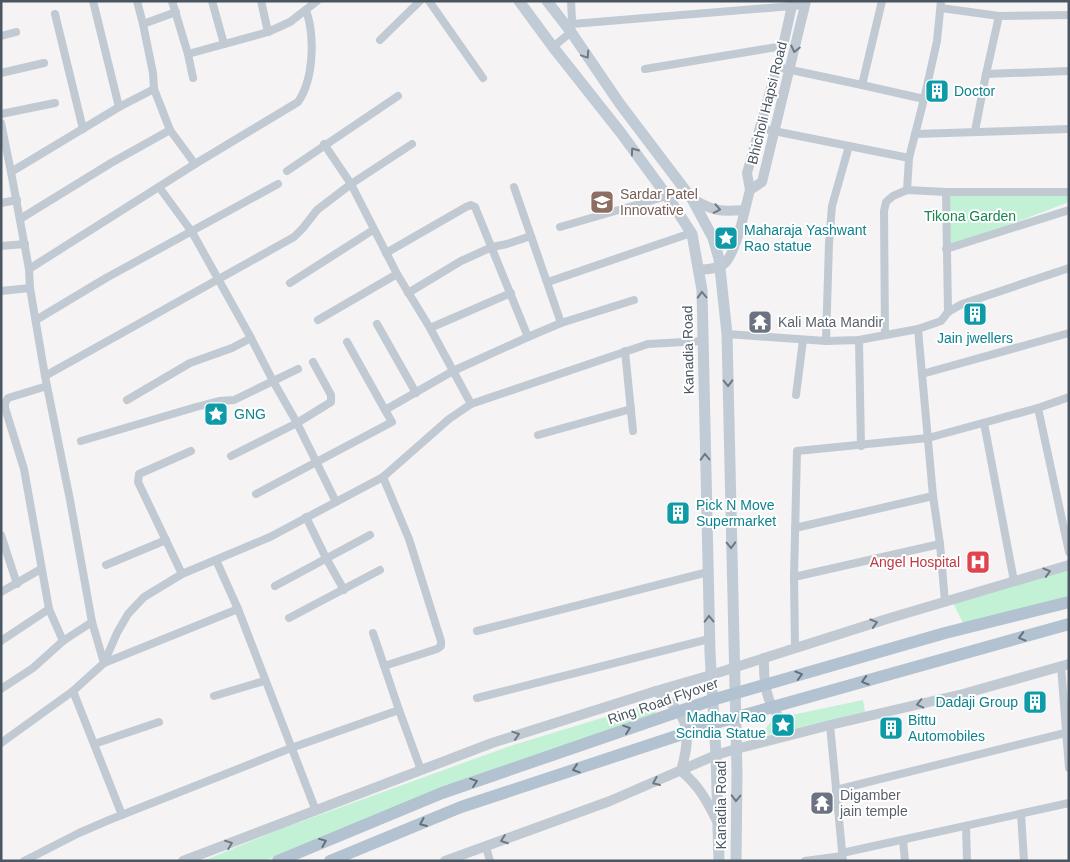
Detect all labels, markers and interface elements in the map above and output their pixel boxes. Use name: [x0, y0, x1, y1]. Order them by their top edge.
street label: Bhicholi Hapsi Road: [744, 40, 790, 166]
one-way arrow: [790, 44, 801, 53]
one-way arrow: [580, 49, 589, 59]
building icon: Doctor: [924, 78, 950, 104]
place label: Doctor: [954, 83, 996, 99]
one-way arrow: [631, 147, 640, 157]
place label: Sardar Patel Innovative: [620, 186, 698, 218]
school or university icon: Sardar Patel Innovative: [589, 189, 615, 215]
one-way arrow: [712, 204, 721, 214]
park label: Tikona Garden: [924, 208, 1016, 224]
place label: Maharaja Yashwant Rao statue: [744, 222, 867, 254]
place icon: Maharaja Yashwant Rao statue: [713, 225, 739, 251]
one-way arrow: [696, 290, 707, 298]
building icon: Jain jwellers: [962, 301, 988, 327]
street label: Kanadia Road: [679, 305, 697, 395]
temple icon: Kali Mata Mandir: [747, 309, 773, 335]
place label: Kali Mata Mandir: [778, 314, 883, 330]
place label: Jain jwellers: [937, 330, 1013, 346]
one-way arrow: [722, 379, 733, 387]
place icon: GNG: [203, 401, 229, 427]
place label: GNG: [234, 406, 266, 422]
one-way arrow: [700, 453, 711, 461]
place label: Pick N Move Supermarket: [696, 497, 776, 529]
building icon: Pick N Move Supermarket: [665, 500, 691, 526]
one-way arrow: [726, 542, 736, 550]
hospital icon: Angel Hospital: [965, 549, 991, 575]
place label: Angel Hospital: [870, 554, 960, 570]
one-way arrow: [1042, 567, 1050, 577]
one-way arrow: [704, 615, 714, 623]
one-way arrow: [869, 618, 878, 628]
one-way arrow: [1017, 631, 1026, 642]
one-way arrow: [794, 670, 803, 680]
street label: Ring Road Flyover: [606, 674, 721, 727]
one-way arrow: [862, 675, 870, 685]
building icon: Dadaji Group: [1022, 689, 1048, 715]
place label: Dadaji Group: [936, 694, 1018, 710]
one-way arrow: [916, 698, 925, 709]
place label: Madhav Rao Scindia Statue: [676, 709, 766, 741]
place icon: Madhav Rao Scindia Statue: [770, 712, 796, 738]
place label: Bittu Automobiles: [908, 712, 985, 744]
building icon: Bittu Automobiles: [878, 715, 904, 741]
one-way arrow: [623, 725, 631, 735]
one-way arrow: [512, 731, 520, 741]
street label: Kanadia Road: [713, 761, 729, 849]
one-way arrow: [572, 763, 581, 773]
one-way arrow: [652, 775, 661, 786]
one-way arrow: [469, 778, 477, 788]
place label: Digamber jain temple: [839, 787, 908, 819]
temple icon: Digamber jain temple: [809, 790, 835, 816]
one-way arrow: [731, 794, 742, 802]
one-way arrow: [419, 816, 428, 827]
one-way arrow: [500, 834, 509, 844]
one-way arrow: [318, 838, 327, 848]
one-way arrow: [224, 840, 233, 850]

